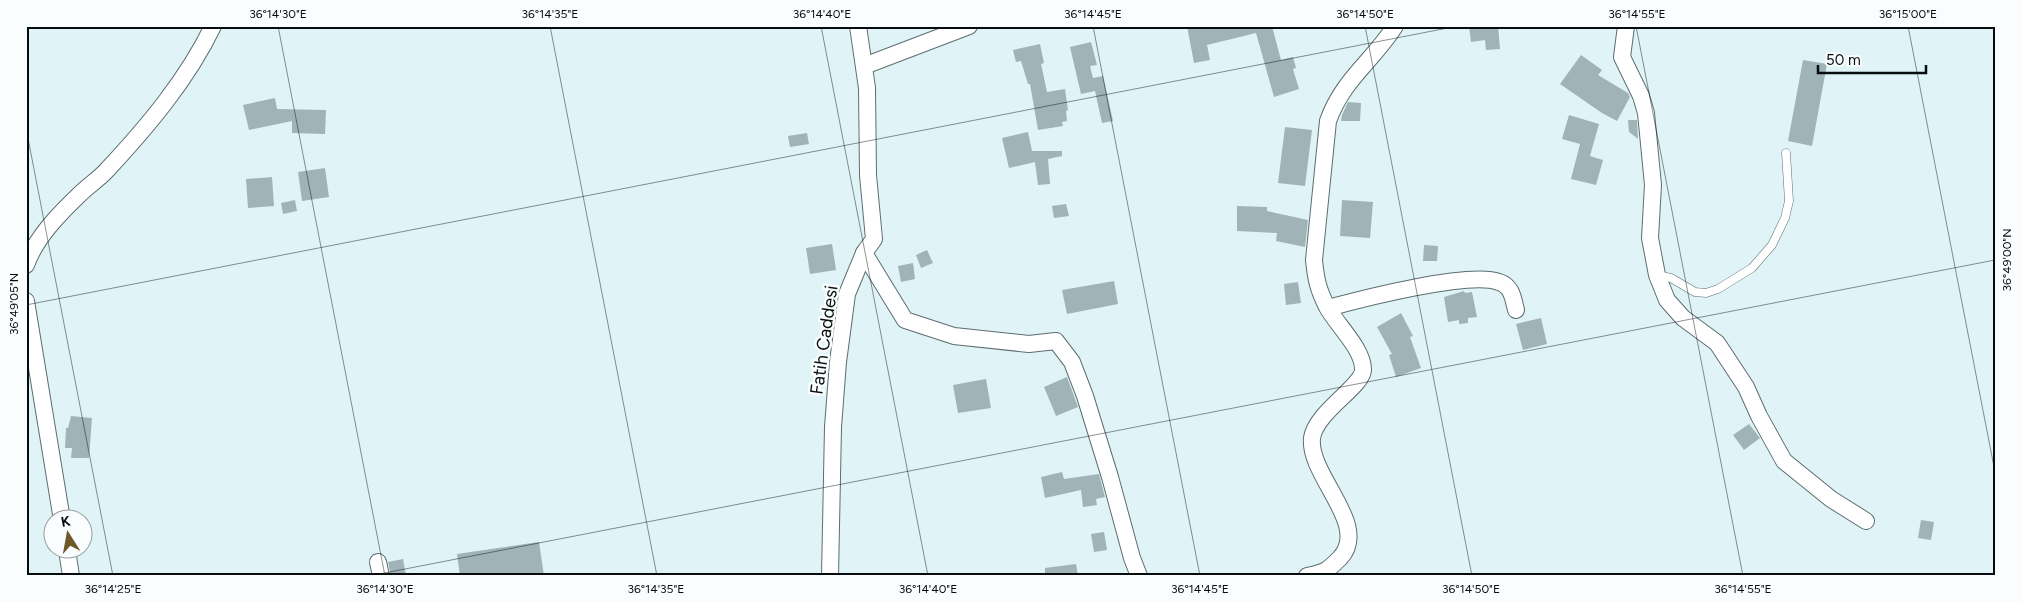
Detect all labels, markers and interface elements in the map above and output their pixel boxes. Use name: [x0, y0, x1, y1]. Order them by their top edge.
text: 36°14'30"E: [249, 7, 307, 21]
text: 36°14'35"E: [522, 7, 578, 21]
text: 36°14'40"E: [793, 7, 851, 21]
text: 36°14'45"E: [1064, 7, 1122, 21]
text: 36°14'50"E: [1336, 7, 1394, 21]
text: 36°14'55"E: [1608, 7, 1666, 21]
text: 36°15'00"E: [1879, 7, 1937, 21]
scale bar: [1818, 42, 1926, 74]
text: 50 m: [1826, 51, 1861, 69]
text: 36°49'00"N: [2000, 229, 2014, 291]
text: 36°49'05"N: [7, 273, 21, 335]
street label: Fatih Caddesi: [805, 284, 843, 396]
north arrow: [42, 510, 92, 560]
text: K: [59, 512, 72, 531]
text: 36°14'25"E: [84, 582, 142, 596]
text: 36°14'30"E: [356, 582, 414, 596]
text: 36°14'35"E: [628, 582, 684, 596]
text: 36°14'40"E: [899, 582, 957, 596]
text: 36°14'45"E: [1171, 582, 1229, 596]
text: 36°14'50"E: [1442, 582, 1500, 596]
text: 36°14'55"E: [1714, 582, 1772, 596]

